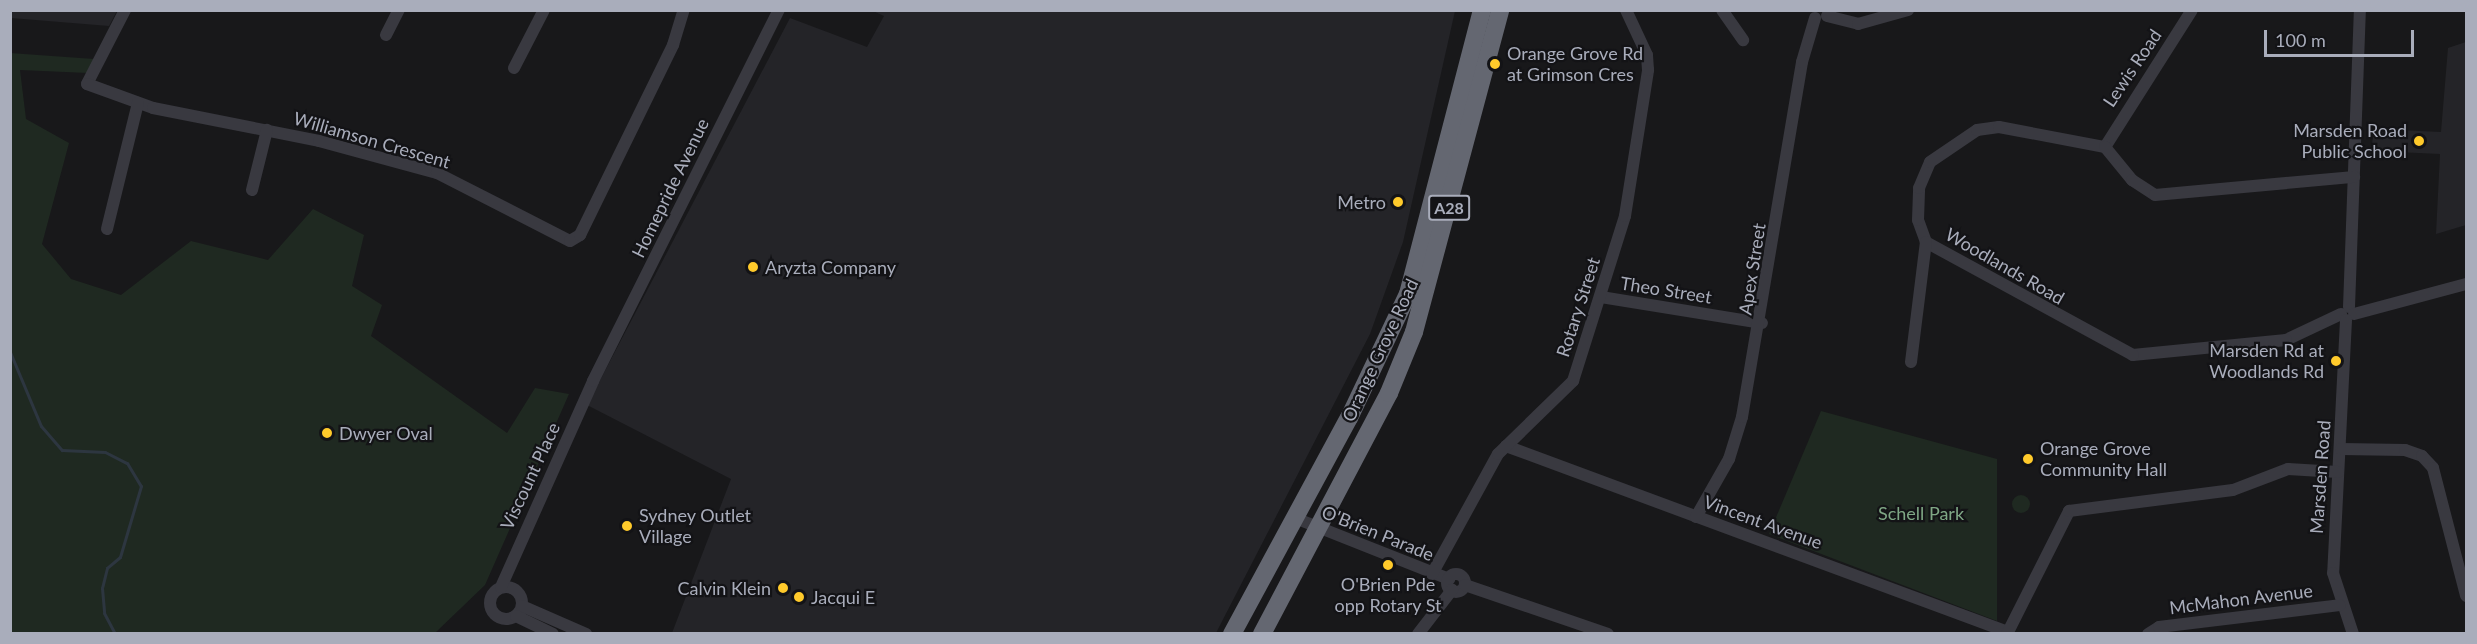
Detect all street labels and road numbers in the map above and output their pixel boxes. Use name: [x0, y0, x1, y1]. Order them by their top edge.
street label: Lewis Road: [2098, 25, 2166, 111]
street label: Williamson Crescent: [291, 107, 453, 173]
street label: Homepride Avenue: [627, 115, 713, 261]
road number: A28: [1428, 195, 1470, 221]
street label: Apex Street: [1734, 222, 1770, 316]
street label: Woodlands Road: [1942, 223, 2068, 309]
street label: Rotary Street: [1552, 254, 1604, 360]
street label: Theo Street: [1619, 272, 1713, 308]
street label: Orange Grove Road: [1337, 275, 1423, 425]
street label: Viscount Place: [496, 419, 564, 533]
street label: Marsden Road: [2305, 419, 2335, 535]
street label: Vincent Avenue: [1701, 490, 1825, 554]
street label: O'Brien Parade: [1319, 501, 1437, 565]
street label: McMahon Avenue: [2168, 579, 2314, 619]

